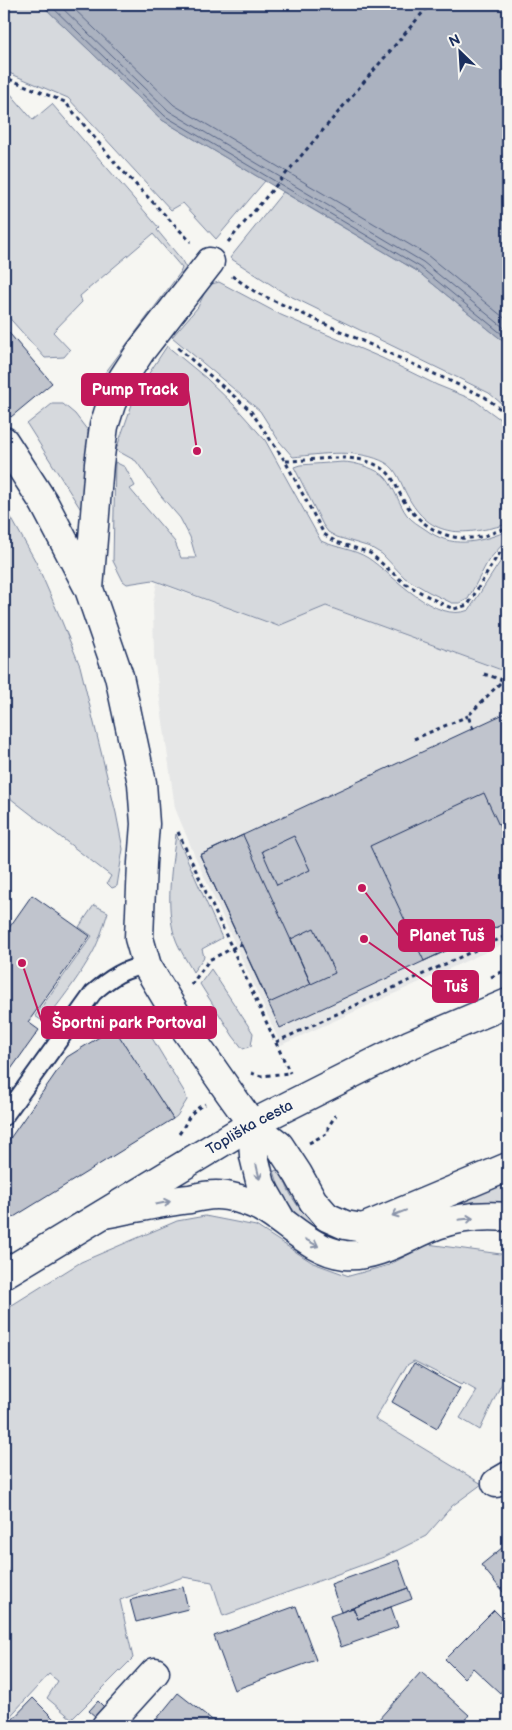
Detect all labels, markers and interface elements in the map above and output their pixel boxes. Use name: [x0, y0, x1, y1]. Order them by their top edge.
north arrow: [434, 28, 484, 78]
text: N: [446, 31, 463, 51]
callout: Pump Track: [82, 374, 188, 405]
text: Pump Track: [92, 381, 179, 400]
callout: Planet Tuš: [399, 920, 494, 951]
text: Planet Tuš: [409, 927, 485, 946]
callout: Tuš: [433, 971, 478, 1002]
text: Tuš: [444, 978, 468, 997]
callout: Športni park Portoval: [42, 1007, 216, 1038]
text: Športni park Portoval: [52, 1011, 206, 1033]
street label: Topliška cesta: [203, 1096, 296, 1160]
one-way arrow: [254, 1163, 263, 1179]
one-way arrow: [155, 1197, 171, 1207]
one-way arrow: [392, 1209, 407, 1219]
one-way arrow: [457, 1214, 473, 1224]
one-way arrow: [304, 1238, 319, 1248]

